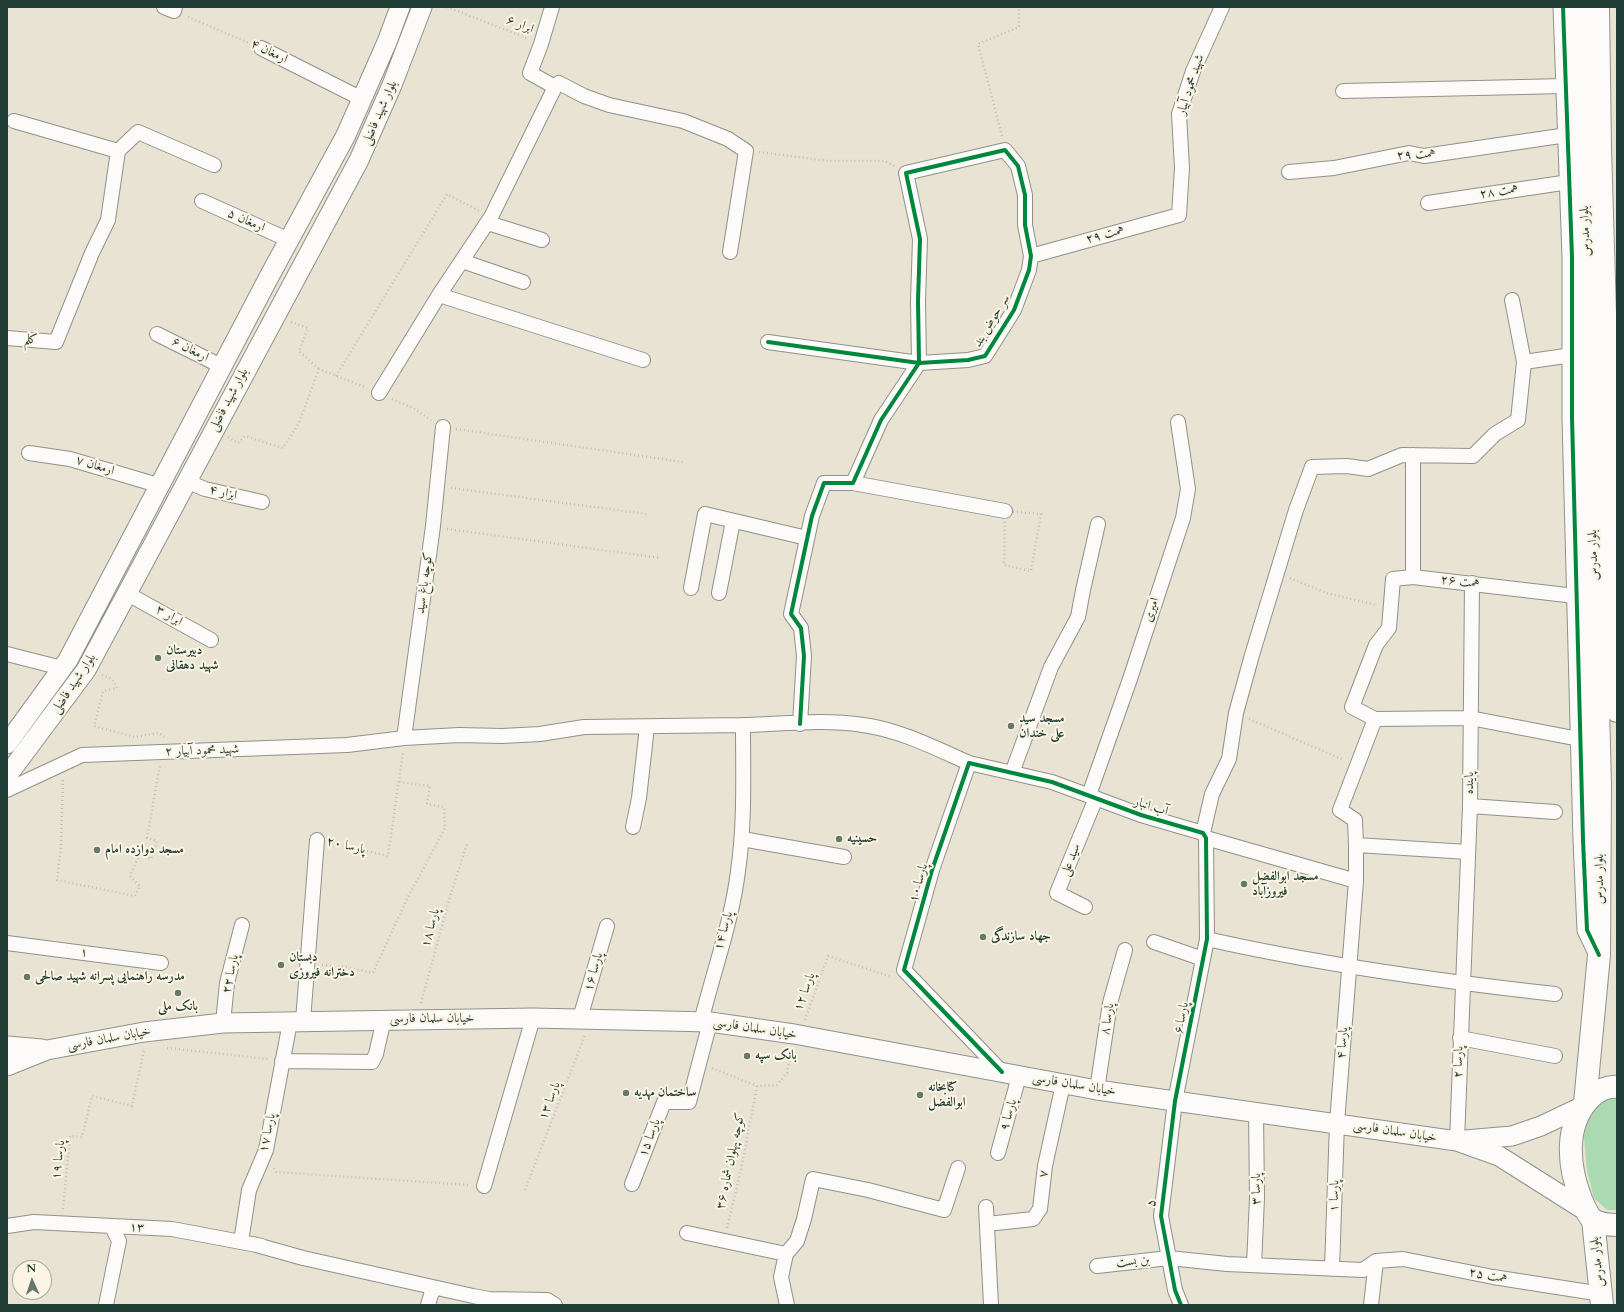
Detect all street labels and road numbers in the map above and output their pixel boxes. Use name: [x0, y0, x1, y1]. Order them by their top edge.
street label: ابرار ۶: [504, 13, 536, 37]
street label: ارمغان ۴: [248, 36, 290, 68]
street label: شهید محمود آبیار: [1174, 53, 1208, 117]
street label: بلوار شهید فاضلی: [359, 78, 401, 148]
street label: همت ۲۹: [1396, 146, 1436, 164]
street label: همت ۲۸: [1479, 181, 1519, 203]
street label: بلوار مدرس: [1577, 205, 1595, 257]
street label: ارمغان ۵: [225, 206, 267, 236]
street label: همت ۲۹: [1084, 222, 1126, 248]
street label: سر حوض بند: [970, 292, 1014, 350]
street label: کلم: [24, 332, 38, 348]
street label: ارمغان ۶: [169, 334, 211, 366]
street label: بلوار شهید فاضلی: [206, 366, 252, 434]
street label: ارمغان ۷: [74, 453, 116, 479]
street label: ابزار ۴: [208, 482, 238, 504]
street label: بلوار مدرس: [1585, 529, 1603, 581]
street label: کوچه باغ سید: [413, 551, 437, 615]
street label: همت ۲۶: [1440, 572, 1480, 592]
street label: امیری: [1141, 596, 1163, 624]
street label: ابرار ۳: [153, 602, 185, 630]
street label: بلوار شهید فاضلی: [48, 651, 100, 717]
street label: شهید محمود آبیار ۲: [165, 742, 239, 760]
street label: پاینده: [1462, 772, 1478, 794]
street label: آب انبار: [1132, 794, 1170, 820]
street label: پارسا ۲۰: [325, 834, 367, 858]
street label: سید علی: [1057, 841, 1085, 879]
street label: بلوار مدرس: [1592, 854, 1608, 904]
street label: پارسا ۱۰: [906, 862, 932, 904]
street label: پارسا ۱۸: [418, 907, 444, 949]
street label: پارسا ۱۴: [711, 910, 737, 952]
street label: ۱: [79, 945, 89, 961]
street label: پارسا ۱۶: [581, 951, 607, 993]
street label: پارسا ۲۲: [219, 953, 243, 995]
street label: پارسا ۱۲: [791, 971, 819, 1013]
street label: پارسا ۶: [1171, 1001, 1193, 1035]
street label: پارسا ۸: [1098, 1002, 1118, 1036]
street label: خیابان سلمان فارسی: [390, 1011, 474, 1027]
street label: خیابان سلمان فارسی: [712, 1015, 798, 1043]
street label: خیابان سلمان فارسی: [66, 1024, 152, 1054]
street label: پارسا ۴: [1334, 1026, 1352, 1060]
street label: پارسا ۲: [1451, 1046, 1467, 1078]
street label: خیابان سلمان فارسی: [1031, 1070, 1117, 1100]
street label: پارسا ۱۳: [536, 1080, 564, 1122]
street label: پارسا ۹: [997, 1097, 1021, 1133]
street label: کوچه پهلوان شماره ۳۶: [713, 1111, 749, 1211]
street label: پارسا ۱۷: [256, 1112, 280, 1154]
street label: پارسا ۱۵: [636, 1117, 664, 1159]
street label: خیابان سلمان فارسی: [1352, 1118, 1438, 1146]
street label: پارسا ۱۹: [49, 1139, 69, 1181]
street label: ۷: [1036, 1169, 1052, 1179]
street label: پارسا ۳: [1249, 1173, 1265, 1205]
street label: پارسا ۱: [1327, 1180, 1343, 1212]
street label: ۵: [1144, 1198, 1160, 1208]
street label: ۱۳: [129, 1220, 145, 1236]
street label: بلوار مدرس: [1587, 1236, 1609, 1288]
street label: بن بست: [1115, 1252, 1151, 1272]
street label: همت ۲۵: [1468, 1265, 1508, 1287]

